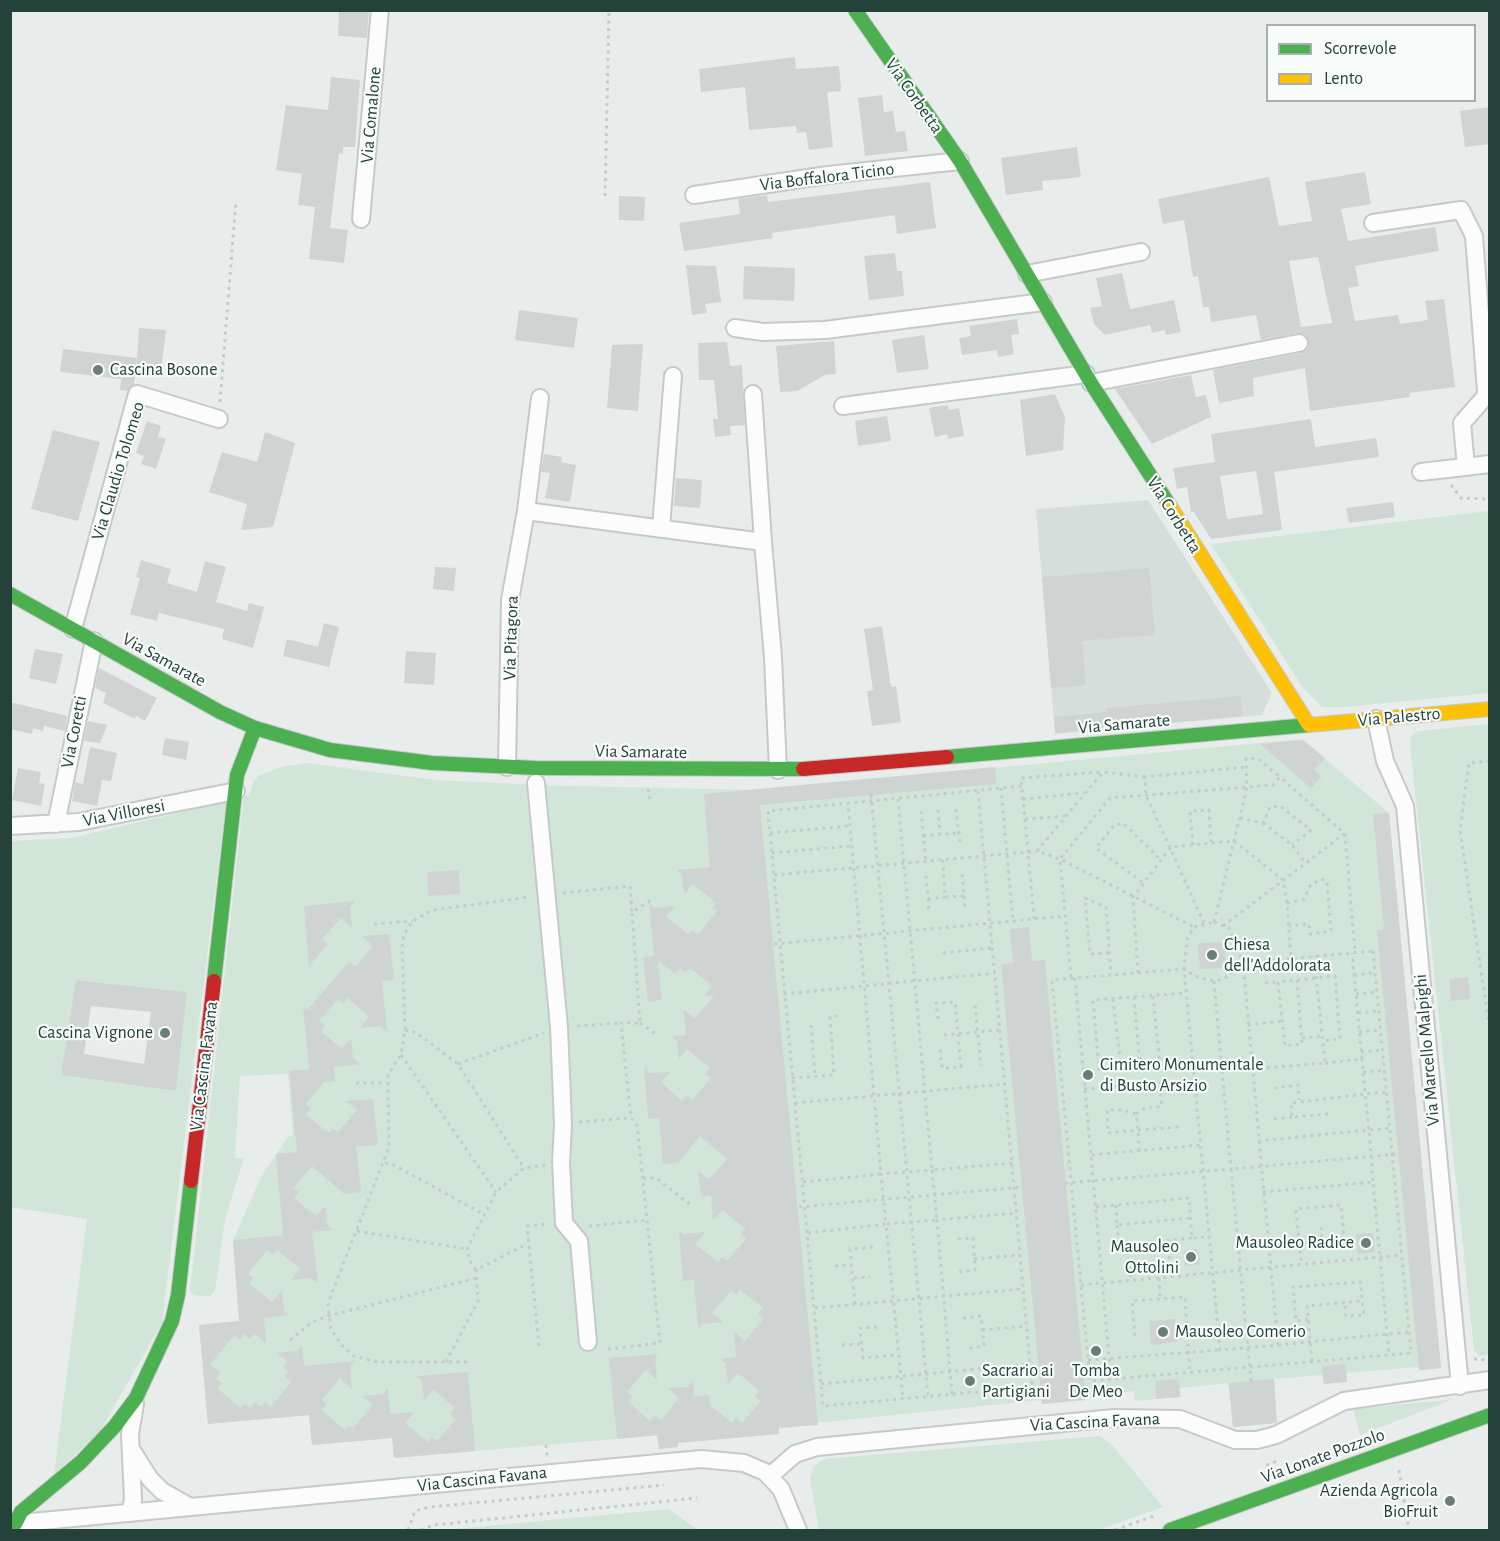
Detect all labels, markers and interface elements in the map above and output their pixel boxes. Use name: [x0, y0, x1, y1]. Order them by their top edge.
legend: [1266, 24, 1476, 102]
text: Scorrevole: [1324, 40, 1397, 58]
street label: Via Corbetta: [880, 54, 948, 138]
street label: Via Comalone: [356, 66, 386, 164]
text: Lento: [1324, 70, 1363, 88]
street label: Via Boffalora Ticino: [758, 158, 896, 196]
place label: Cascina Bosone: [110, 359, 217, 381]
marker: Cascina Bosone: [91, 363, 105, 377]
street label: Via Claudio Tolomeo: [87, 399, 149, 543]
street label: Via Corbetta: [1142, 473, 1206, 557]
street label: Via Pitagora: [499, 595, 523, 681]
street label: Via Samarate: [118, 628, 210, 692]
street label: Via Coretti: [56, 694, 92, 770]
street label: Via Palestro: [1357, 703, 1441, 731]
street label: Via Samarate: [1077, 709, 1171, 739]
street label: Via Samarate: [595, 740, 687, 764]
street label: Via Villoresi: [81, 794, 167, 832]
place label: Chiesa dell'Addolorata: [1224, 934, 1331, 976]
marker: Chiesa dell'Addolorata: [1205, 948, 1219, 962]
street label: Via Marcello Malpighi: [1410, 973, 1444, 1127]
street label: Via Cascina Favana: [185, 1000, 223, 1132]
place label: Cascina Vignone: [38, 1022, 153, 1044]
marker: Cascina Vignone: [158, 1026, 172, 1040]
place label: Cimitero Monumentale di Busto Arsizio: [1100, 1054, 1263, 1096]
marker: Cimitero Monumentale di Busto Arsizio: [1081, 1068, 1095, 1082]
place label: Mausoleo Radice: [1236, 1232, 1354, 1254]
place label: Mausoleo Ottolini: [1110, 1236, 1179, 1278]
marker: Mausoleo Radice: [1359, 1236, 1373, 1250]
marker: Mausoleo Ottolini: [1184, 1250, 1198, 1264]
place label: Mausoleo Comerio: [1175, 1321, 1306, 1343]
marker: Mausoleo Comerio: [1156, 1325, 1170, 1339]
marker: Tomba De Meo: [1089, 1344, 1103, 1358]
place label: Sacrario ai Partigiani: [982, 1360, 1054, 1402]
place label: Tomba De Meo: [1069, 1360, 1123, 1402]
marker: Sacrario ai Partigiani: [963, 1374, 977, 1388]
street label: Via Cascina Favana: [1029, 1408, 1161, 1436]
street label: Via Lonate Pozzolo: [1258, 1424, 1388, 1488]
street label: Via Cascina Favana: [416, 1461, 548, 1497]
place label: Azienda Agricola BioFruit: [1320, 1480, 1438, 1522]
marker: Azienda Agricola BioFruit: [1443, 1494, 1457, 1508]

